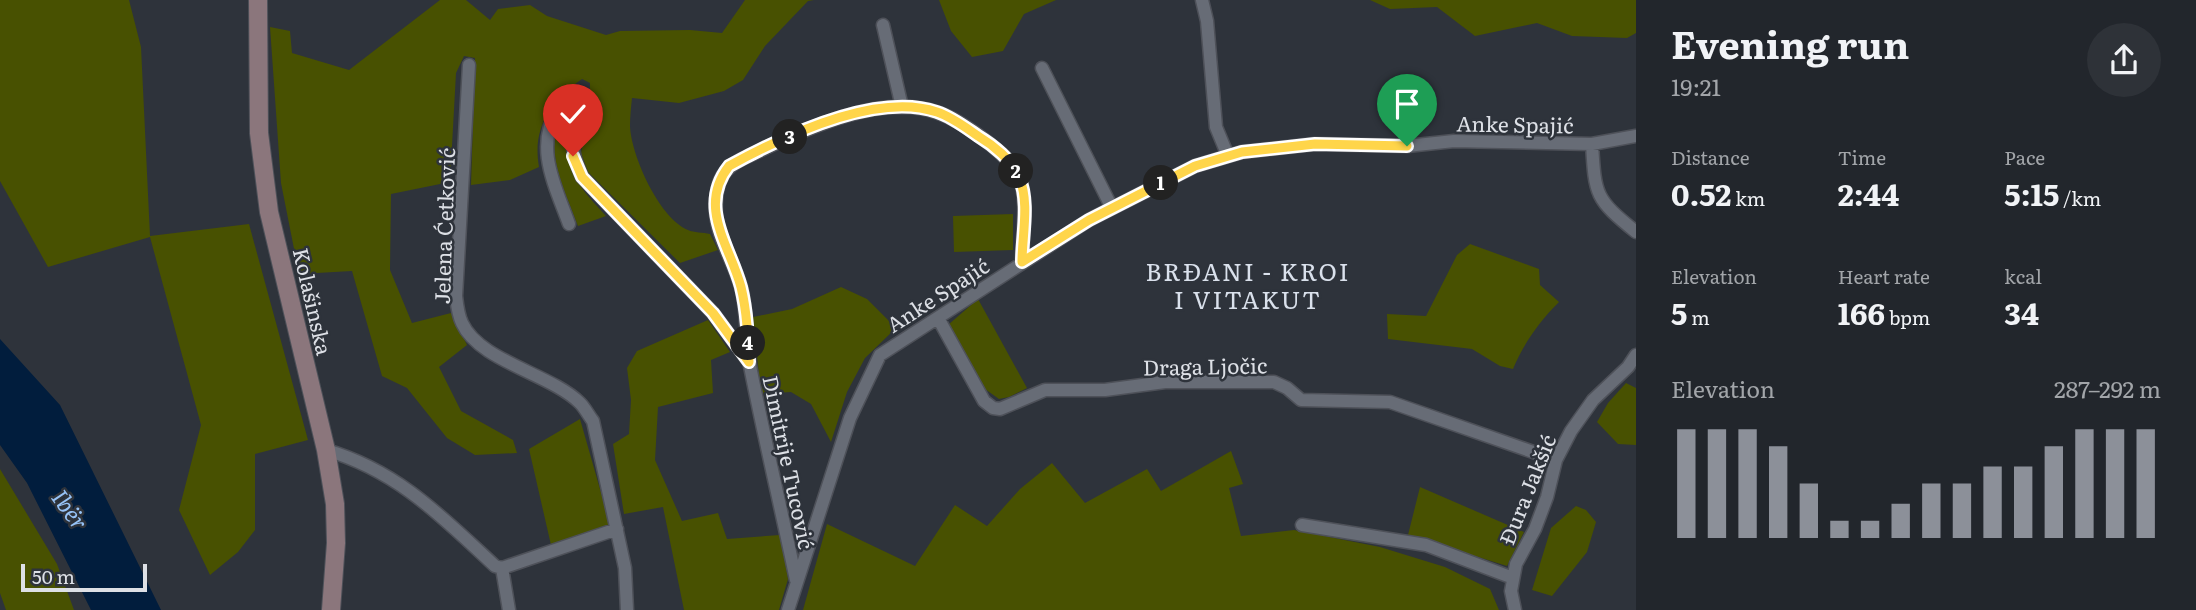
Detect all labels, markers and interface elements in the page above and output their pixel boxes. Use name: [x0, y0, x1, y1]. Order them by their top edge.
text: Evening run: [1671, 14, 1909, 71]
button: share: [2087, 23, 2161, 97]
text: 19:21: [1671, 69, 1721, 103]
pin: [1377, 74, 1437, 146]
pin: [543, 84, 603, 156]
icon: arrive: [1388, 85, 1426, 123]
icon: check: [554, 95, 592, 133]
street label: Anke Spajić: [1456, 106, 1574, 140]
pin: 3: [772, 120, 808, 154]
text: 3: [784, 122, 795, 150]
text: Distance: [1671, 143, 1750, 171]
text: Time: [1838, 143, 1886, 171]
text: Pace: [2004, 143, 2045, 171]
street label: Jelena Ćetković: [425, 147, 461, 305]
pin: 2: [998, 154, 1034, 188]
text: 2: [1010, 156, 1021, 184]
pin: 1: [1144, 166, 1178, 200]
text: 1: [1157, 168, 1164, 196]
text: 0.52: [1671, 171, 1731, 215]
text: 2:44: [1838, 171, 1899, 215]
text: 5:15: [2004, 171, 2059, 215]
text: km: [1731, 184, 1765, 212]
text: /km: [2059, 184, 2101, 212]
street label: Kolašinska: [287, 244, 342, 358]
street label: Anke Spajić: [879, 249, 995, 339]
district label: BRĐANI - KROI I VITAKUT: [1145, 253, 1351, 316]
text: Elevation: [1671, 262, 1757, 290]
text: Heart rate: [1838, 262, 1930, 290]
text: kcal: [2004, 262, 2042, 290]
text: 5: [1671, 290, 1687, 334]
text: 166: [1838, 290, 1885, 334]
text: 34: [2004, 290, 2039, 334]
text: m: [1687, 303, 1710, 331]
text: bpm: [1885, 303, 1930, 331]
pin: 4: [730, 326, 766, 360]
text: 4: [742, 328, 753, 356]
street label: Draga Ljočic: [1143, 348, 1267, 382]
text: Elevation: [1671, 371, 1775, 405]
text: 287–292 m: [2054, 371, 2161, 405]
street label: Dimitrije Tucović: [756, 372, 824, 552]
street label: Ðura Jakšić: [1490, 429, 1562, 549]
water label: Ibër: [45, 482, 97, 536]
scale bar: [21, 561, 147, 593]
text: 50 m: [32, 562, 75, 590]

